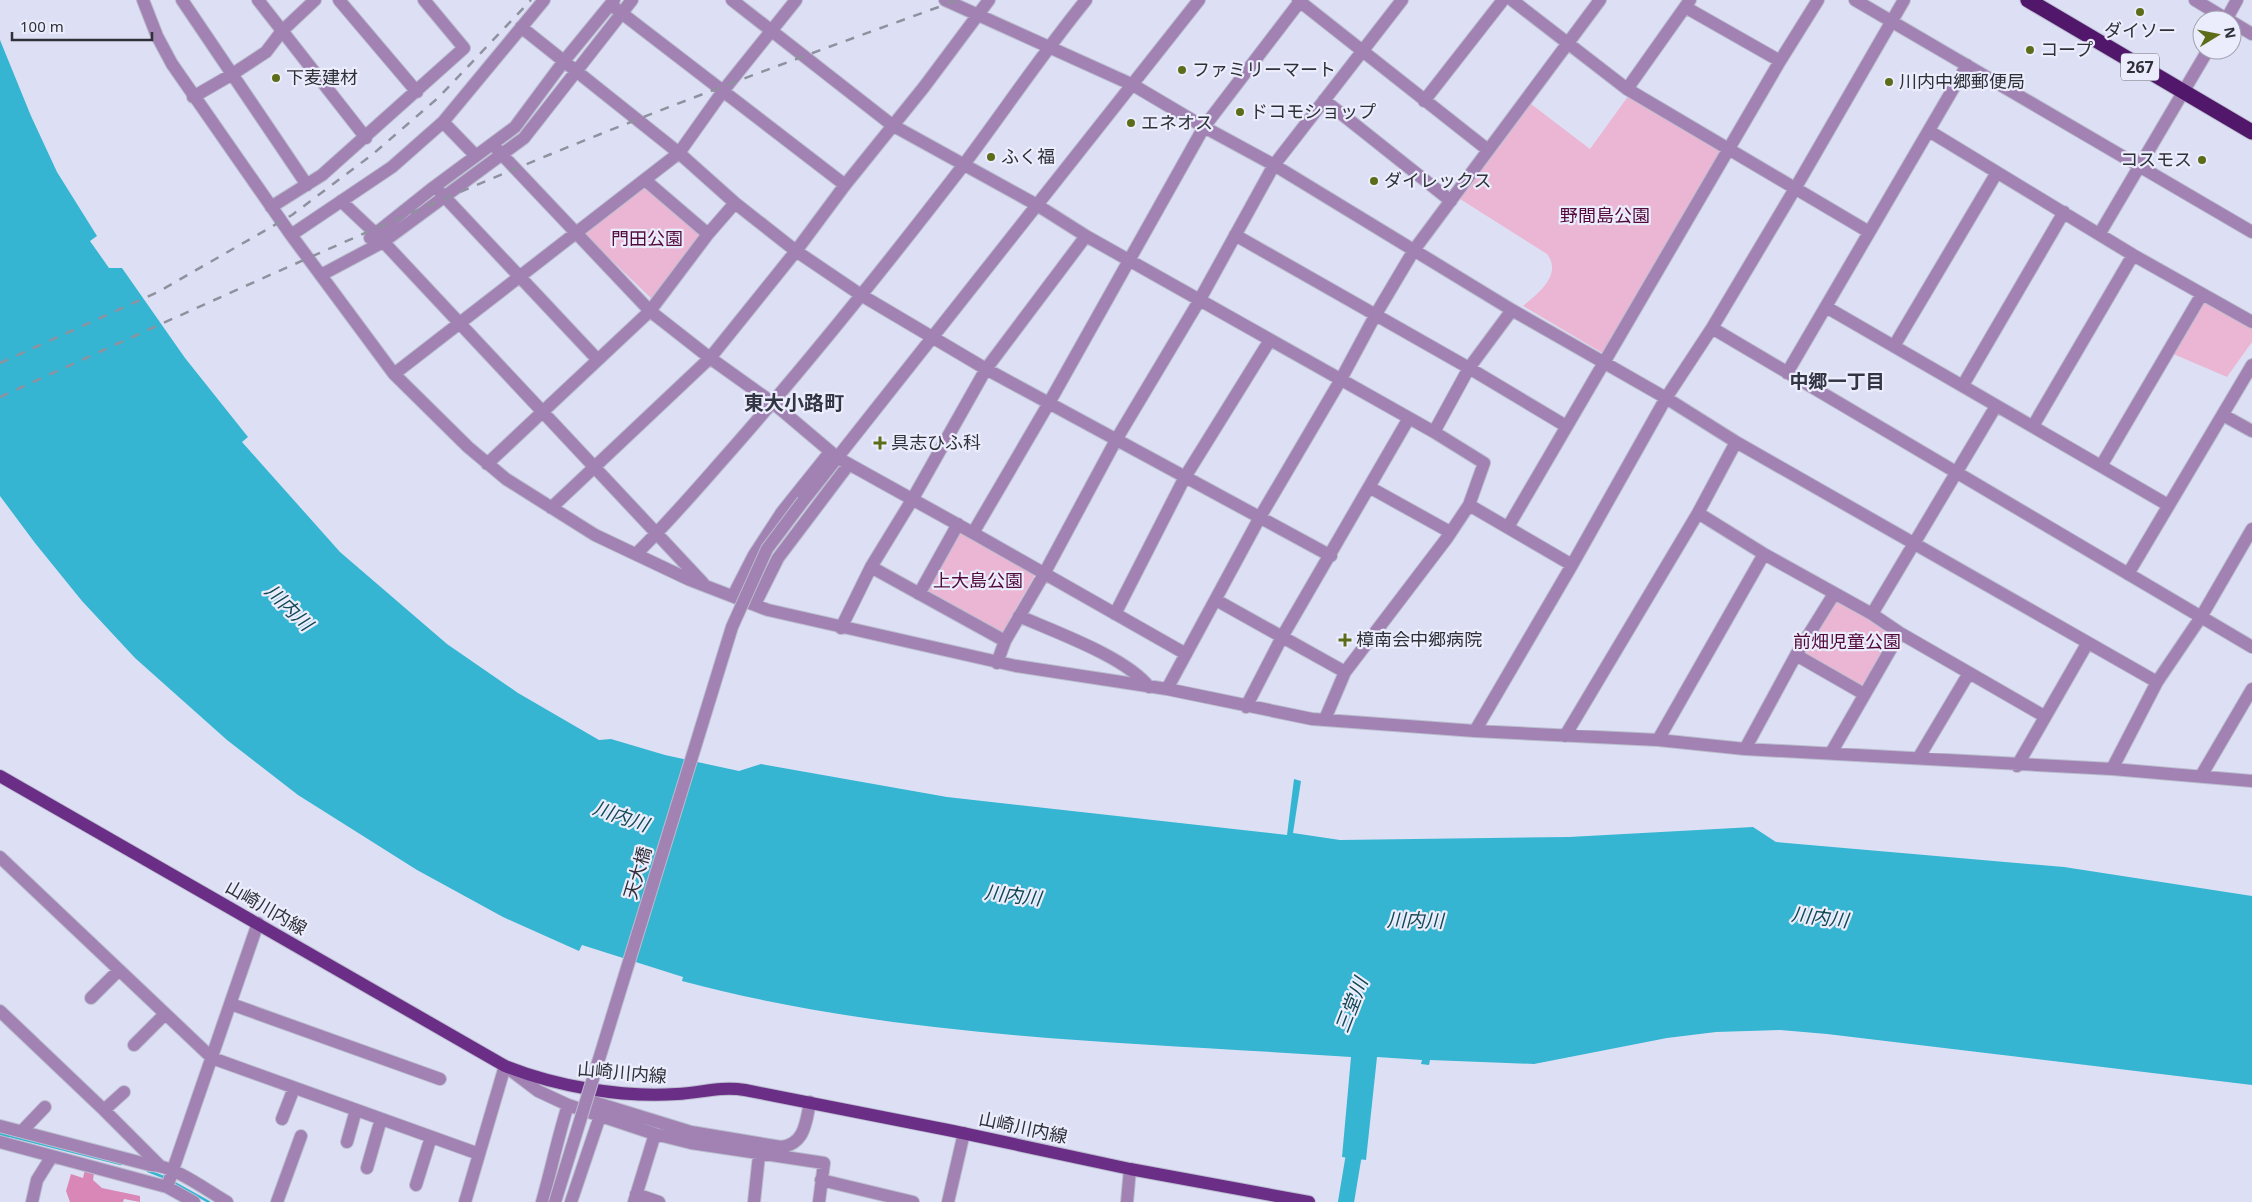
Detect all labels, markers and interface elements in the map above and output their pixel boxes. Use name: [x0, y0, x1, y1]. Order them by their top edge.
marker: ダイソー: [2134, 6, 2146, 18]
scale bar: [12, 10, 152, 42]
north arrow: [2192, 10, 2242, 60]
text: 100 m: [20, 16, 64, 36]
place label: ダイソー: [2104, 18, 2176, 42]
text: N: [2220, 25, 2241, 40]
place label: コープ: [2040, 37, 2093, 61]
marker: コープ: [2024, 44, 2036, 56]
road number: 267: [2121, 54, 2159, 80]
place label: ファミリーマート: [1192, 57, 1336, 81]
marker: ファミリーマート: [1176, 64, 1188, 76]
place label: 下麦建材: [286, 65, 358, 89]
place label: 川内中郷郵便局: [1899, 69, 2025, 93]
marker: 下麦建材: [270, 72, 282, 84]
marker: 川内中郷郵便局: [1883, 76, 1895, 88]
place label: ドコモショップ: [1250, 99, 1376, 123]
marker: ドコモショップ: [1234, 106, 1246, 118]
place label: エネオス: [1141, 110, 1213, 134]
marker: エネオス: [1125, 117, 1137, 129]
place label: ふく福: [1001, 144, 1055, 168]
place label: コスモス: [2120, 147, 2192, 171]
marker: ふく福: [985, 151, 997, 163]
marker: コスモス: [2196, 154, 2208, 166]
place label: ダイレックス: [1384, 168, 1491, 192]
marker: ダイレックス: [1368, 175, 1380, 187]
park label: 野間島公園: [1560, 203, 1650, 227]
park label: 門田公園: [611, 226, 683, 250]
district label: 中郷一丁目: [1789, 368, 1885, 394]
district label: 東大小路町: [744, 389, 844, 416]
place label: 具志ひふ科: [891, 430, 981, 454]
marker: 具志ひふ科: [873, 436, 887, 450]
park label: 上大島公園: [933, 568, 1023, 592]
water label: 川内川: [259, 578, 320, 638]
place label: 樟南会中郷病院: [1356, 627, 1482, 651]
park label: 前畑児童公園: [1793, 629, 1901, 653]
marker: 樟南会中郷病院: [1338, 633, 1352, 647]
water label: 川内川: [590, 794, 654, 838]
street label: 天大橋: [618, 843, 656, 902]
street label: 山崎川内線: [222, 874, 311, 940]
water label: 川内川: [983, 879, 1045, 912]
water label: 川内川: [1790, 901, 1852, 934]
water label: 川内川: [1386, 907, 1446, 934]
water label: 三堂川: [1329, 972, 1374, 1036]
street label: 山崎川内線: [576, 1056, 668, 1088]
street label: 山崎川内線: [977, 1106, 1070, 1148]

